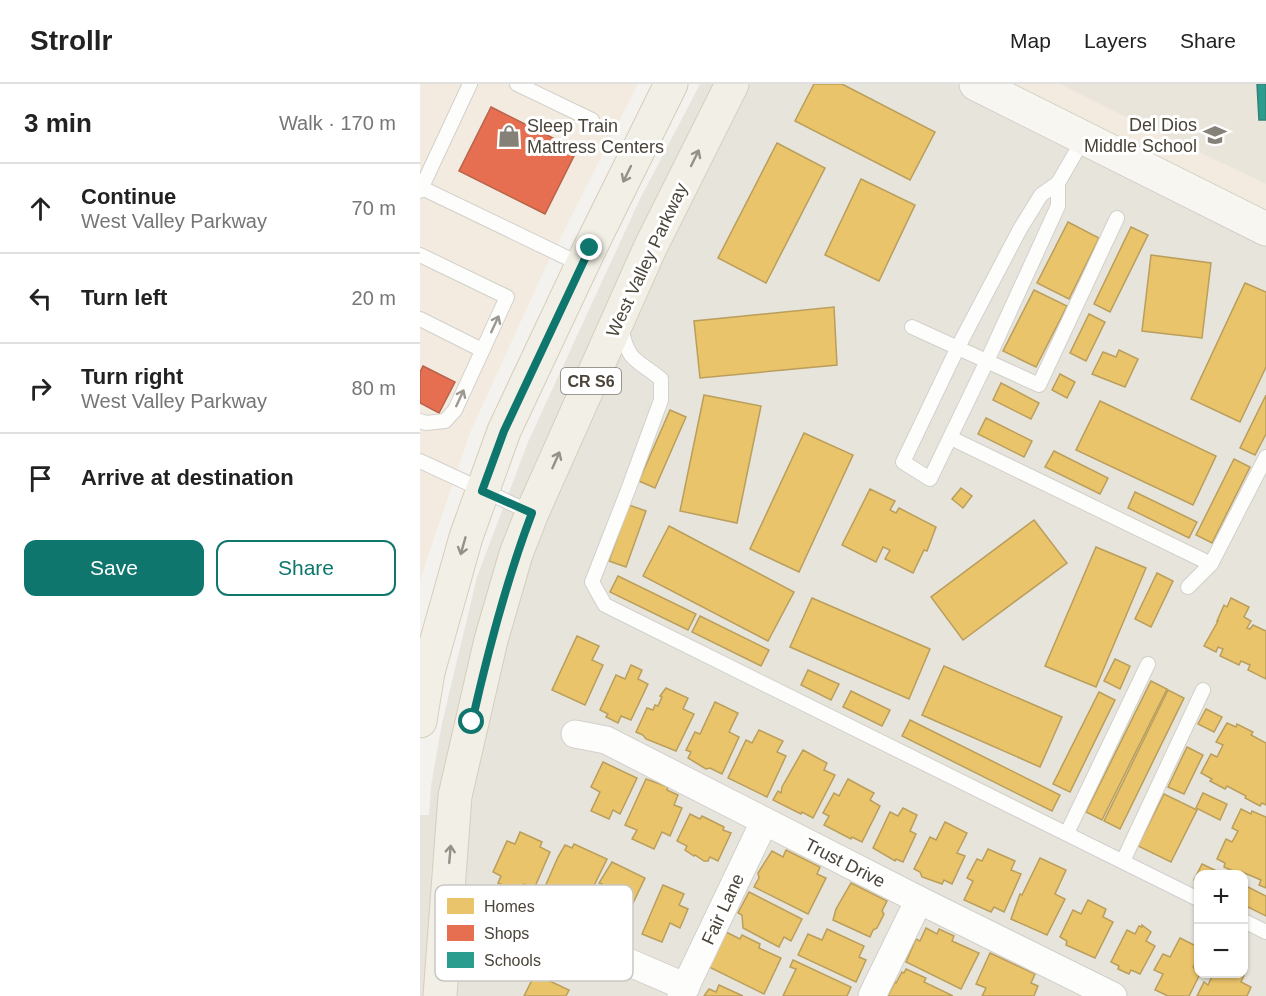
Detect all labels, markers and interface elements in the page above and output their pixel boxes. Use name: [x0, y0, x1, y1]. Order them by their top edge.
text: Strollr: [30, 25, 112, 56]
text: Map: [1010, 29, 1051, 52]
text: Layers: [1084, 29, 1147, 52]
text: Share: [1180, 29, 1236, 52]
text: 3 min: [24, 108, 92, 138]
text: Walk · 170 m: [279, 112, 396, 134]
place label: Del Dios Middle School: [1084, 115, 1197, 156]
place label: Sleep Train Mattress Centers: [527, 116, 664, 157]
school or university icon: Del Dios Middle School: [1202, 122, 1228, 148]
shop icon: Sleep Train Mattress Centers: [496, 123, 522, 149]
one-way arrow: [690, 150, 702, 168]
one-way arrow: [620, 165, 632, 183]
street label: West Valley Parkway: [603, 180, 691, 340]
text: Continue: [81, 184, 176, 209]
icon: ahead: [24, 192, 57, 225]
text: 70 m: [352, 197, 396, 219]
text: West Valley Parkway: [81, 210, 267, 232]
route end: [576, 234, 602, 260]
icon: left: [24, 282, 57, 315]
text: Turn left: [81, 285, 167, 310]
text: 20 m: [352, 287, 396, 309]
one-way arrow: [489, 315, 501, 333]
text: Turn right: [81, 364, 183, 389]
road number: CR S6: [561, 368, 621, 394]
icon: right: [24, 372, 57, 405]
text: 80 m: [352, 377, 396, 399]
text: West Valley Parkway: [81, 390, 267, 412]
one-way arrow: [454, 390, 466, 408]
one-way arrow: [551, 451, 562, 469]
icon: arrive: [24, 462, 57, 495]
text: Arrive at destination: [81, 465, 294, 490]
one-way arrow: [457, 536, 468, 555]
button: Save: [24, 540, 204, 596]
button: Share: [216, 540, 396, 596]
route start: [458, 708, 484, 734]
street label: Trust Drive: [802, 834, 888, 892]
one-way arrow: [445, 844, 456, 864]
street label: Fair Lane: [698, 870, 748, 948]
map controls: [1194, 870, 1248, 978]
button: +: [1194, 870, 1248, 924]
legend: [435, 885, 633, 981]
text: Homes: [484, 898, 535, 915]
button: −: [1194, 924, 1248, 978]
text: Shops: [484, 925, 529, 942]
text: Schools: [484, 952, 541, 969]

